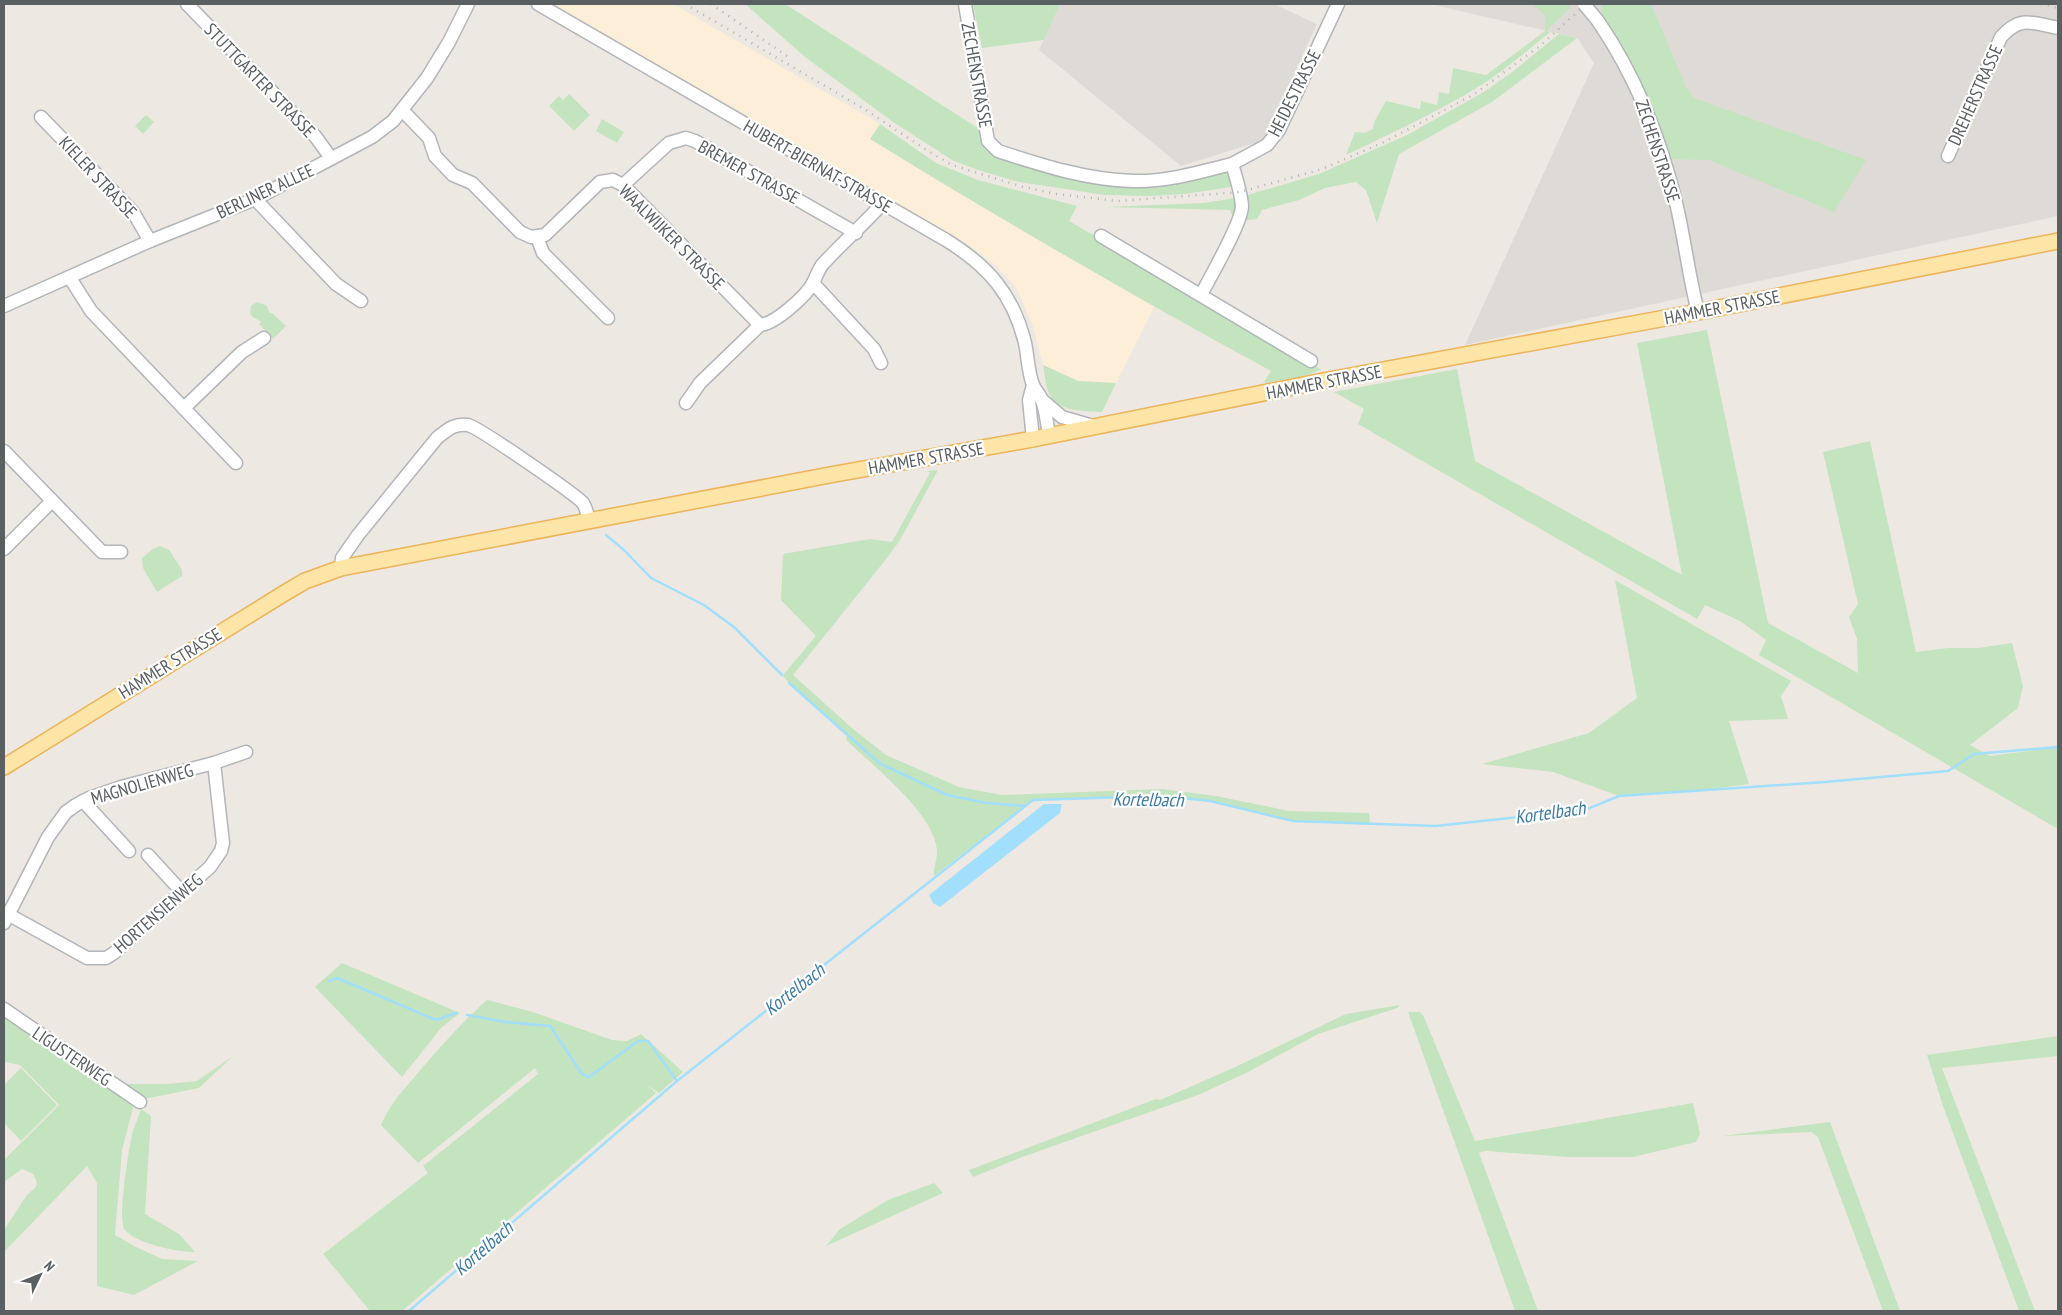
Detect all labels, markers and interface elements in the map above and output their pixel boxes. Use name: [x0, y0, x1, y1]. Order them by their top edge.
street label: STUTTGARTER STRASSE: [200, 18, 320, 142]
street label: ZECHENSTRASSE: [956, 21, 998, 129]
street label: DREHERSTRASSE: [1943, 41, 2007, 149]
street label: HEIDESTRASSE: [1262, 46, 1326, 140]
street label: ZECHENSTRASSE: [1631, 97, 1685, 205]
street label: HUBERT-BIERNAT-STRASSE: [740, 114, 896, 218]
street label: KIELER STRASSE: [54, 131, 142, 223]
street label: BREMER STRASSE: [694, 135, 804, 209]
street label: BERLINER ALLEE: [213, 158, 317, 224]
street label: WAALWIJKER STRASSE: [614, 179, 730, 295]
street label: HAMMER STRASSE: [1662, 285, 1782, 329]
street label: HAMMER STRASSE: [1264, 360, 1384, 404]
street label: HAMMER STRASSE: [866, 437, 986, 479]
street label: HAMMER STRASSE: [114, 622, 226, 704]
street label: MAGNOLIENWEG: [88, 758, 196, 810]
water label: Kortelbach: [1112, 786, 1185, 812]
water label: Kortelbach: [1513, 795, 1588, 829]
street label: HORTENSIENWEG: [109, 868, 207, 958]
water label: Kortelbach: [759, 957, 831, 1020]
street label: LIGUSTERWEG: [28, 1021, 116, 1091]
water label: Kortelbach: [448, 1215, 519, 1280]
north arrow: [15, 1250, 65, 1300]
text: N: [40, 1257, 59, 1275]

